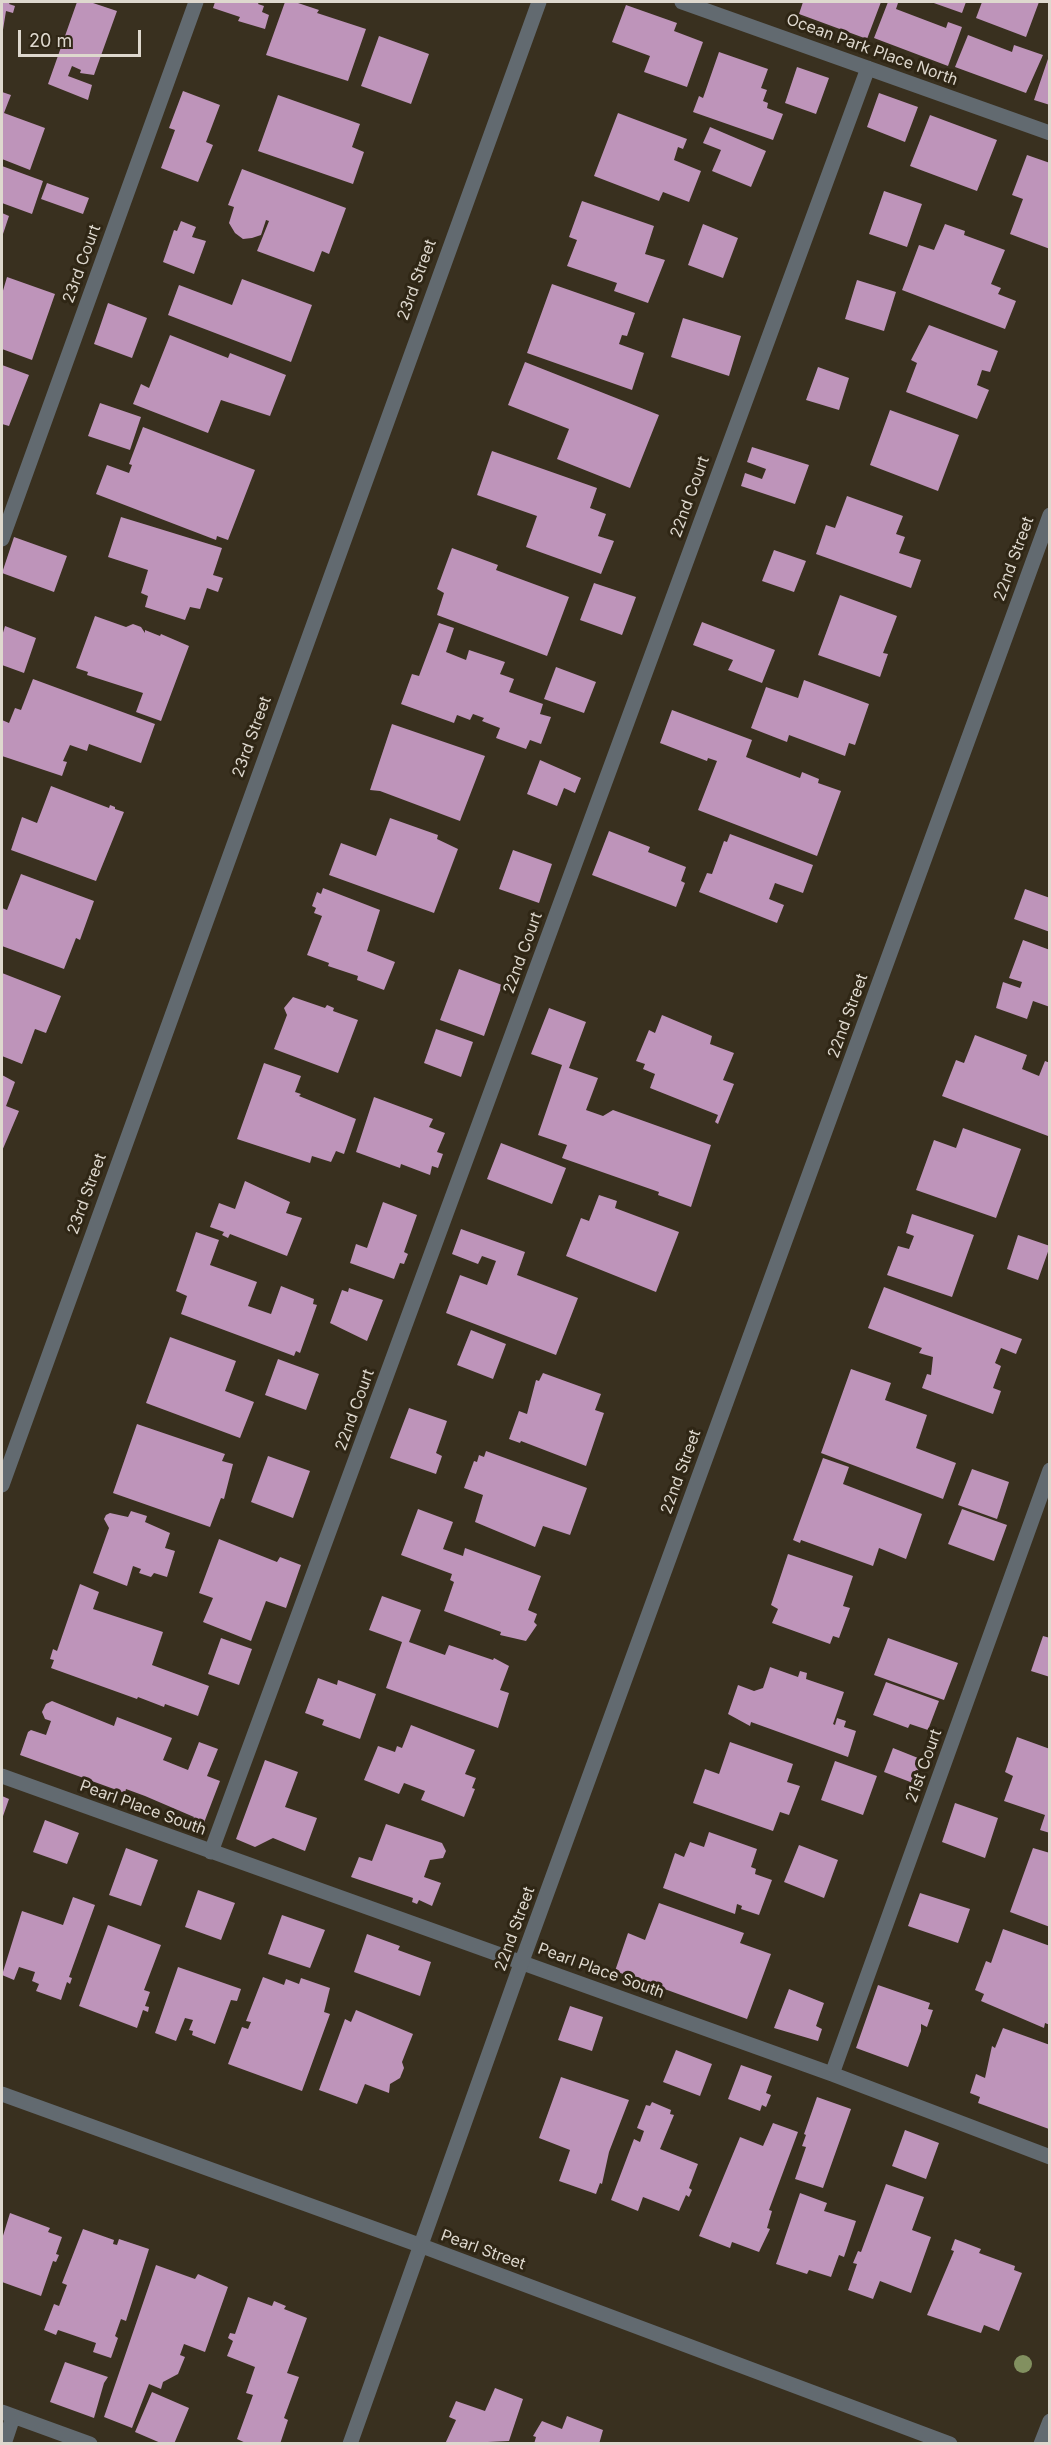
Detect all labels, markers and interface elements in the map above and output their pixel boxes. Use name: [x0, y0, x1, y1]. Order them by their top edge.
street label: Ocean Park Place North: [784, 10, 960, 90]
scale bar: [21, 18, 144, 56]
text: 20 m: [29, 30, 72, 51]
street label: 23rd Court: [59, 222, 105, 306]
street label: 23rd Street: [393, 237, 441, 323]
street label: 22nd Court: [666, 454, 714, 540]
street label: 22nd Street: [990, 514, 1038, 604]
street label: 23rd Street: [228, 694, 276, 780]
street label: 22nd Court: [499, 910, 547, 996]
street label: 22nd Street: [824, 971, 872, 1061]
street label: 23rd Street: [63, 1151, 111, 1237]
street label: 22nd Court: [331, 1367, 379, 1453]
street label: 22nd Street: [657, 1427, 705, 1517]
street label: 21st Court: [902, 1727, 946, 1805]
street label: Pearl Place South: [77, 1776, 209, 1840]
street label: 22nd Street: [491, 1884, 539, 1974]
street label: Pearl Place South: [535, 1939, 667, 2003]
street label: Pearl Street: [438, 2226, 528, 2274]

